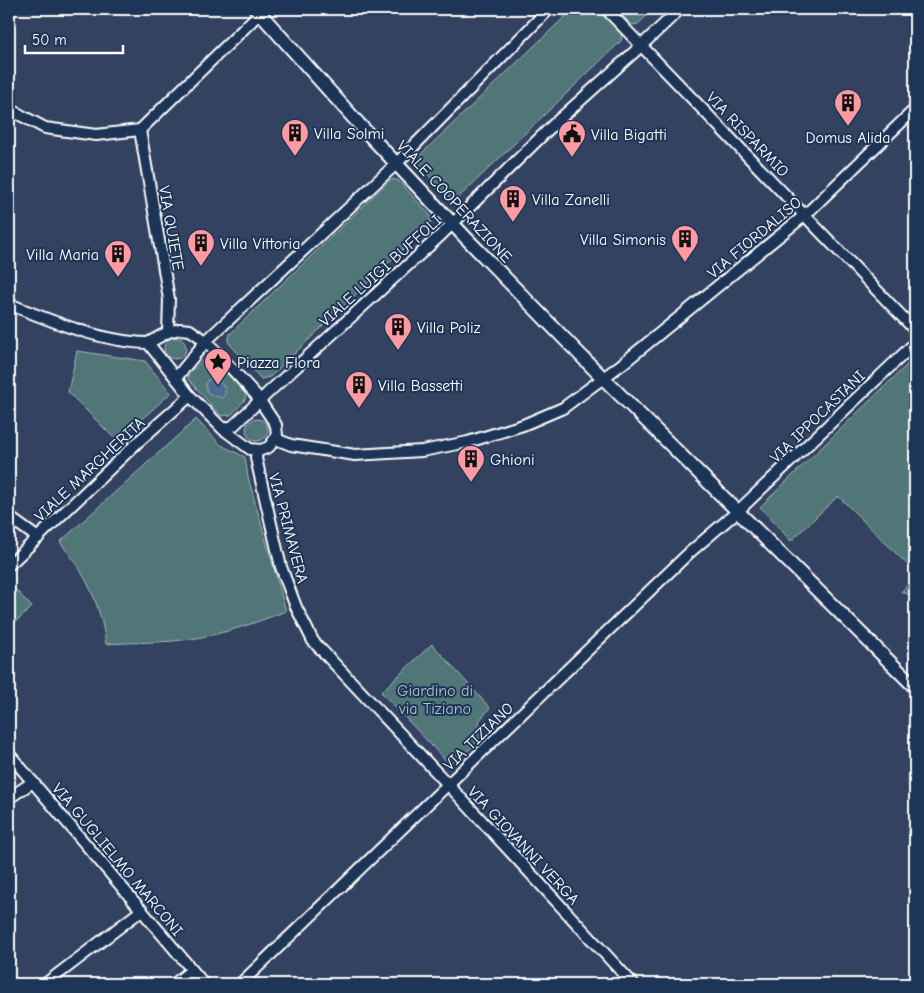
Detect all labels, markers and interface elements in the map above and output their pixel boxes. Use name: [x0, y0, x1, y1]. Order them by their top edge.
scale bar: [25, 22, 122, 54]
text: 50 m: [32, 31, 67, 49]
building icon: Domus Alida: [833, 88, 863, 127]
street label: VIA RISPARMIO: [702, 89, 792, 181]
building icon: Villa Solmi: [280, 118, 310, 157]
public building icon: Villa Bigatti: [557, 119, 587, 158]
place label: Villa Solmi: [314, 125, 384, 143]
place label: Villa Bigatti: [591, 126, 667, 144]
place label: Domus Alida: [805, 129, 891, 147]
street label: VIALE COOPERAZIONE: [393, 137, 516, 267]
street label: VIA QUIETE: [155, 184, 187, 272]
building icon: Villa Zanelli: [498, 184, 528, 223]
place label: Villa Zanelli: [532, 191, 610, 209]
street label: VIA FIORDALISO: [704, 193, 805, 282]
street label: VIALE LUIGI BUFFOLI: [316, 211, 445, 330]
building icon: Villa Simonis: [670, 224, 700, 263]
building icon: Villa Vittoria: [186, 228, 216, 267]
place label: Villa Simonis: [580, 231, 666, 249]
place label: Villa Vittoria: [220, 235, 300, 253]
building icon: Villa Maria: [103, 239, 133, 278]
place label: Villa Maria: [26, 246, 99, 264]
building icon: Villa Poliz: [383, 312, 413, 351]
place label: Villa Poliz: [417, 319, 481, 337]
place icon: Piazza Flora: [203, 347, 233, 386]
place label: Piazza Flora: [237, 354, 320, 372]
street label: VIA IPPOCASTANI: [766, 367, 869, 467]
building icon: Villa Bassetti: [344, 370, 374, 409]
place label: Villa Bassetti: [378, 377, 463, 395]
street label: VIALE MARGHERITA: [31, 414, 149, 525]
building icon: Ghioni: [456, 444, 486, 483]
place label: Ghioni: [490, 451, 535, 469]
street label: VIA PRIMAVERA: [265, 471, 311, 585]
park label: Giardino di via Tiziano: [397, 682, 473, 718]
street label: VIA TIZIANO: [440, 699, 517, 774]
street label: VIA GUGLIELMO MARCONI: [48, 780, 186, 940]
street label: VIA GIOVANNI VERGA: [464, 783, 583, 908]

